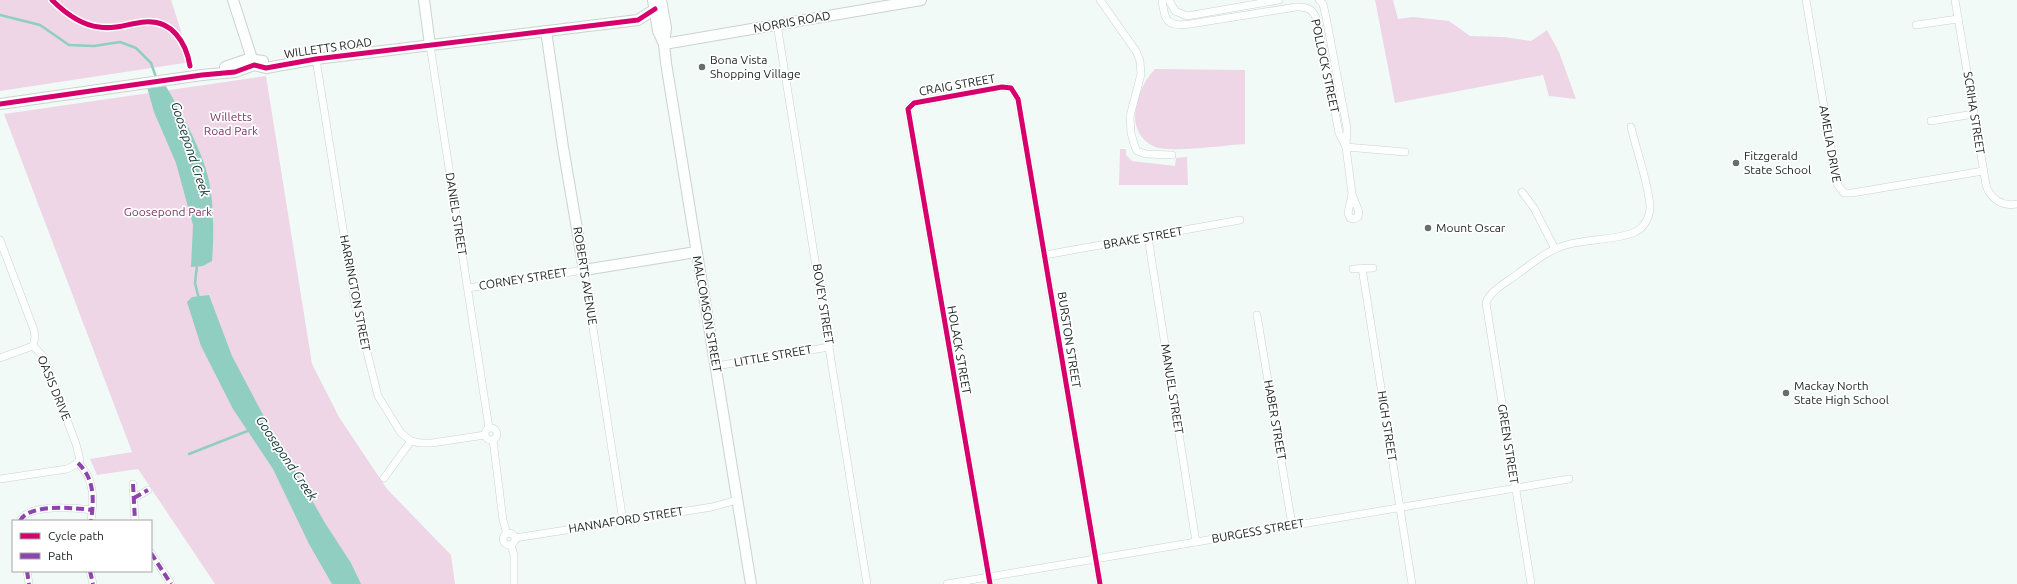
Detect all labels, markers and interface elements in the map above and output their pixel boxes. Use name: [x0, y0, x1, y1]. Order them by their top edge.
street label: NORRIS ROAD: [752, 8, 831, 35]
street label: POLLOCK STREET: [1309, 18, 1342, 114]
street label: WILLETTS ROAD: [283, 35, 373, 60]
place label: Bona Vista Shopping Village: [710, 53, 801, 80]
marker: Bona Vista Shopping Village: [697, 62, 707, 72]
street label: CRAIG STREET: [918, 71, 996, 98]
street label: SCRIHA STREET: [1962, 71, 1988, 156]
water label: Goosepond Creek: [169, 100, 213, 199]
street label: AMELIA DRIVE: [1817, 104, 1844, 184]
park label: Willetts Road Park: [204, 110, 258, 137]
place label: Fitzgerald State School: [1744, 149, 1811, 176]
marker: Fitzgerald State School: [1731, 158, 1741, 168]
street label: DANIEL STREET: [444, 171, 470, 257]
park label: Goosepond Park: [124, 205, 212, 218]
place label: Mount Oscar: [1436, 221, 1506, 234]
marker: Mount Oscar: [1423, 223, 1433, 233]
street label: BRAKE STREET: [1102, 224, 1184, 251]
street label: ROBERTS AVENUE: [571, 226, 600, 326]
street label: HARRINGTON STREET: [338, 234, 373, 353]
street label: MALCOMSON STREET: [691, 254, 724, 374]
street label: BOVEY STREET: [811, 263, 836, 345]
street label: CORNEY STREET: [478, 265, 569, 292]
street label: BURSTON STREET: [1055, 291, 1084, 389]
street label: HOLACK STREET: [945, 305, 974, 396]
street label: LITTLE STREET: [733, 342, 813, 369]
street label: MANUEL STREET: [1159, 343, 1186, 435]
street label: OASIS DRIVE: [36, 353, 74, 422]
street label: HABER STREET: [1262, 379, 1289, 461]
place label: Mackay North State High School: [1794, 379, 1889, 406]
marker: Mackay North State High School: [1781, 388, 1791, 398]
street label: HIGH STREET: [1376, 390, 1400, 462]
street label: GREEN STREET: [1496, 403, 1521, 485]
water label: Goosepond Creek: [254, 413, 321, 503]
street label: HANNAFORD STREET: [568, 504, 685, 535]
street label: BURGESS STREET: [1211, 516, 1306, 545]
legend: [12, 520, 152, 572]
text: Cycle path: [48, 529, 104, 542]
text: Path: [48, 549, 73, 562]

